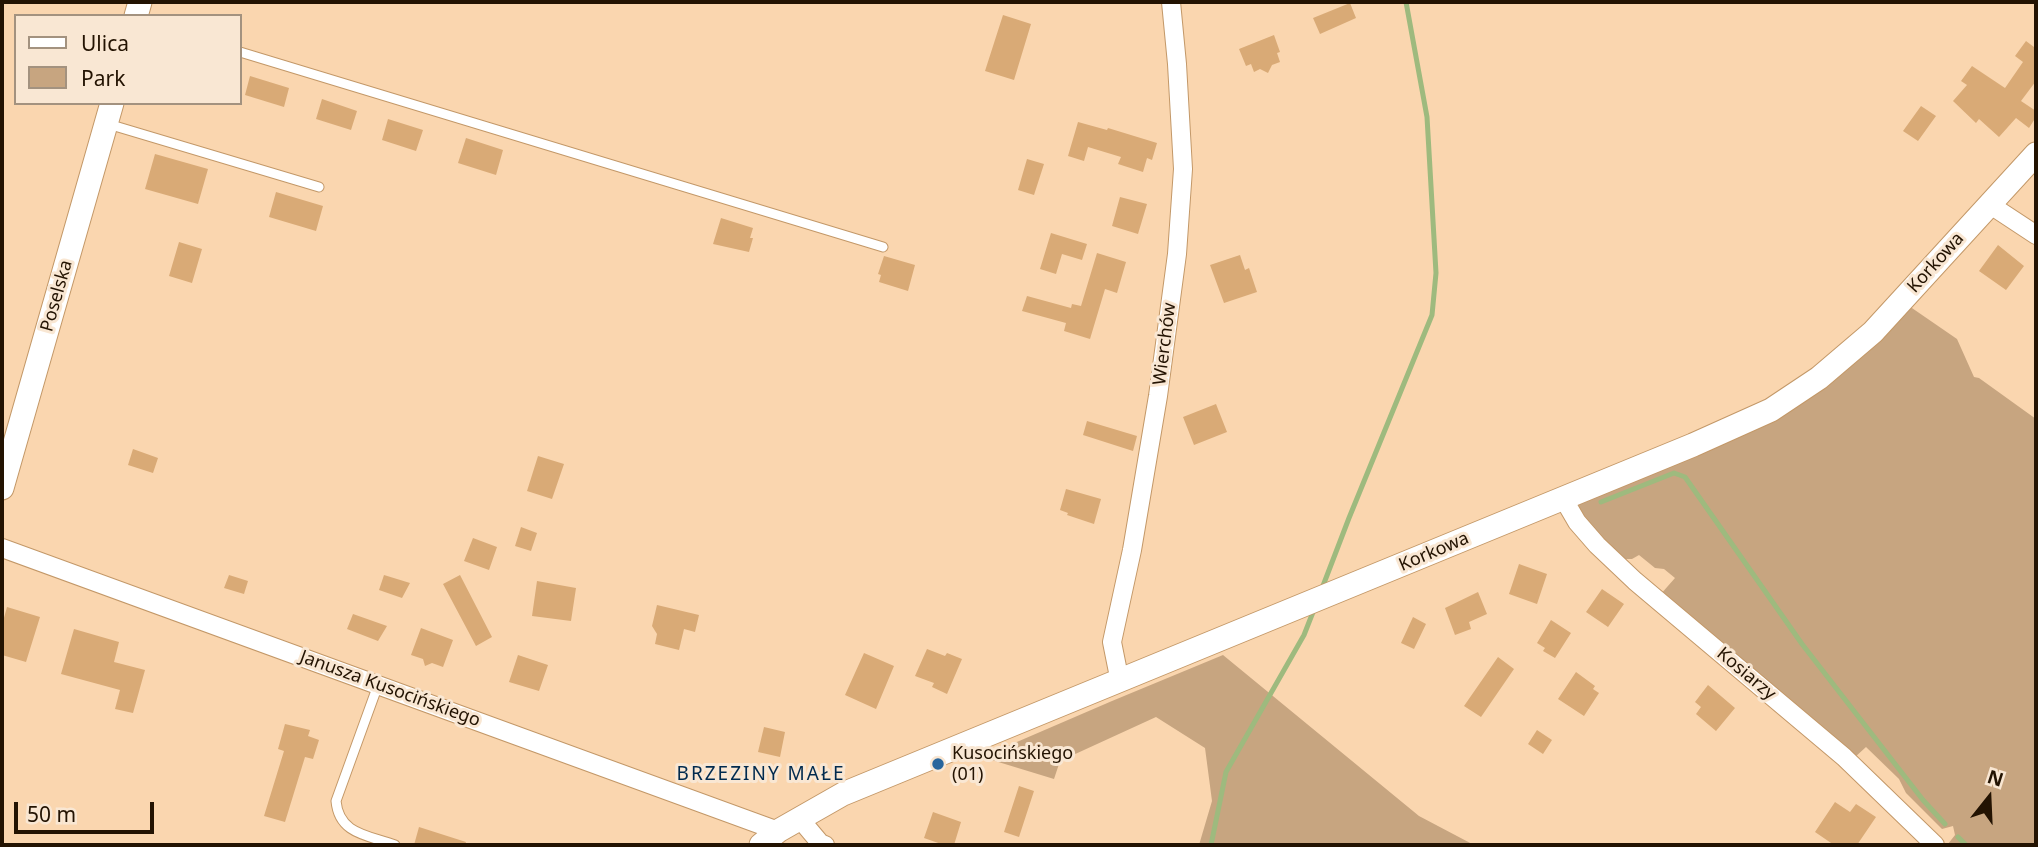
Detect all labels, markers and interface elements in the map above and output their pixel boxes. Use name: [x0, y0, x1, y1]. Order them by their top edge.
legend: [14, 14, 242, 105]
text: Ulica: [81, 29, 129, 57]
text: Park: [81, 64, 125, 92]
street label: Korkowa: [1903, 228, 1969, 298]
street label: Poselska: [36, 258, 78, 334]
street label: Wierchów: [1149, 301, 1181, 387]
street label: Korkowa: [1396, 528, 1472, 576]
street label: Kosiarzy: [1712, 643, 1780, 705]
street label: Janusza Kusocińskiego: [297, 646, 483, 732]
place label: Kusocińskiego (01): [952, 743, 1073, 786]
marker: Kusocińskiego (01): [930, 756, 946, 772]
north arrow: [1954, 763, 2024, 833]
text: N: [1984, 763, 2007, 793]
district label: BRZEZINY MAŁE: [678, 764, 844, 786]
scale bar: [18, 788, 158, 832]
text: 50 m: [27, 800, 76, 828]

